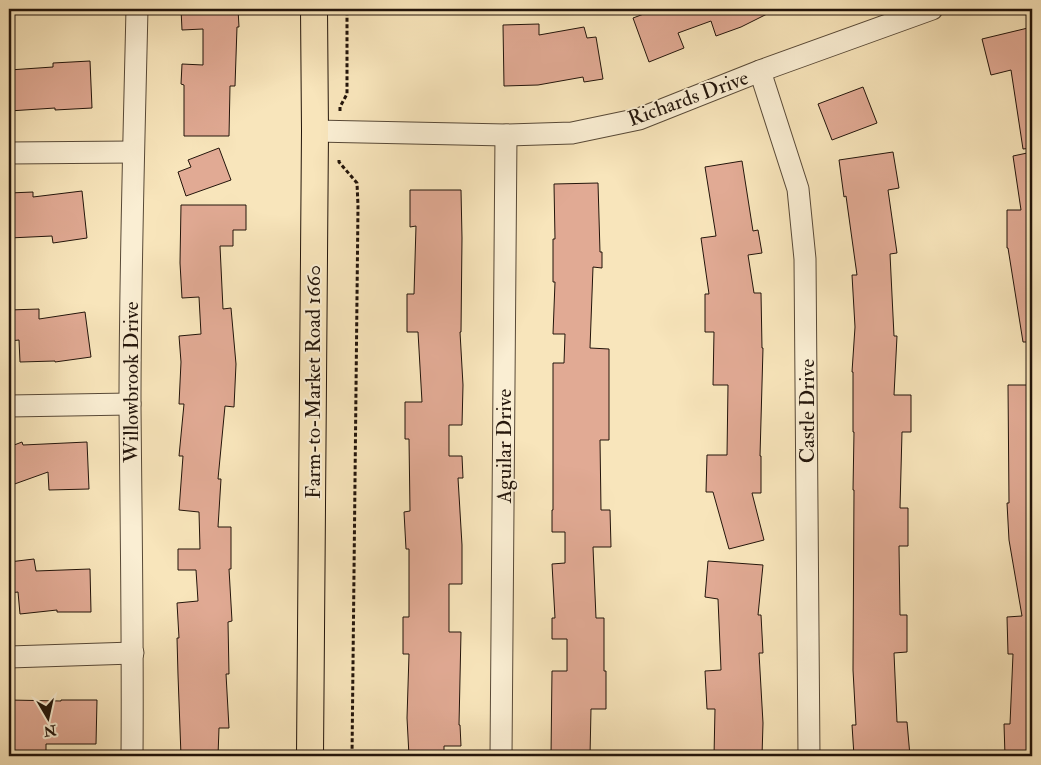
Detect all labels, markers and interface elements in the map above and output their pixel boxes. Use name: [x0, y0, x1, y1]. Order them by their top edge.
street label: Richards Drive: [624, 64, 752, 133]
street label: Farm-to-Market Road 1660: [300, 265, 327, 499]
street label: Willowbrook Drive: [118, 301, 145, 464]
street label: Castle Drive: [794, 359, 821, 463]
street label: Aguilar Drive: [491, 388, 518, 504]
north arrow: [22, 692, 72, 742]
text: N: [42, 721, 58, 740]

